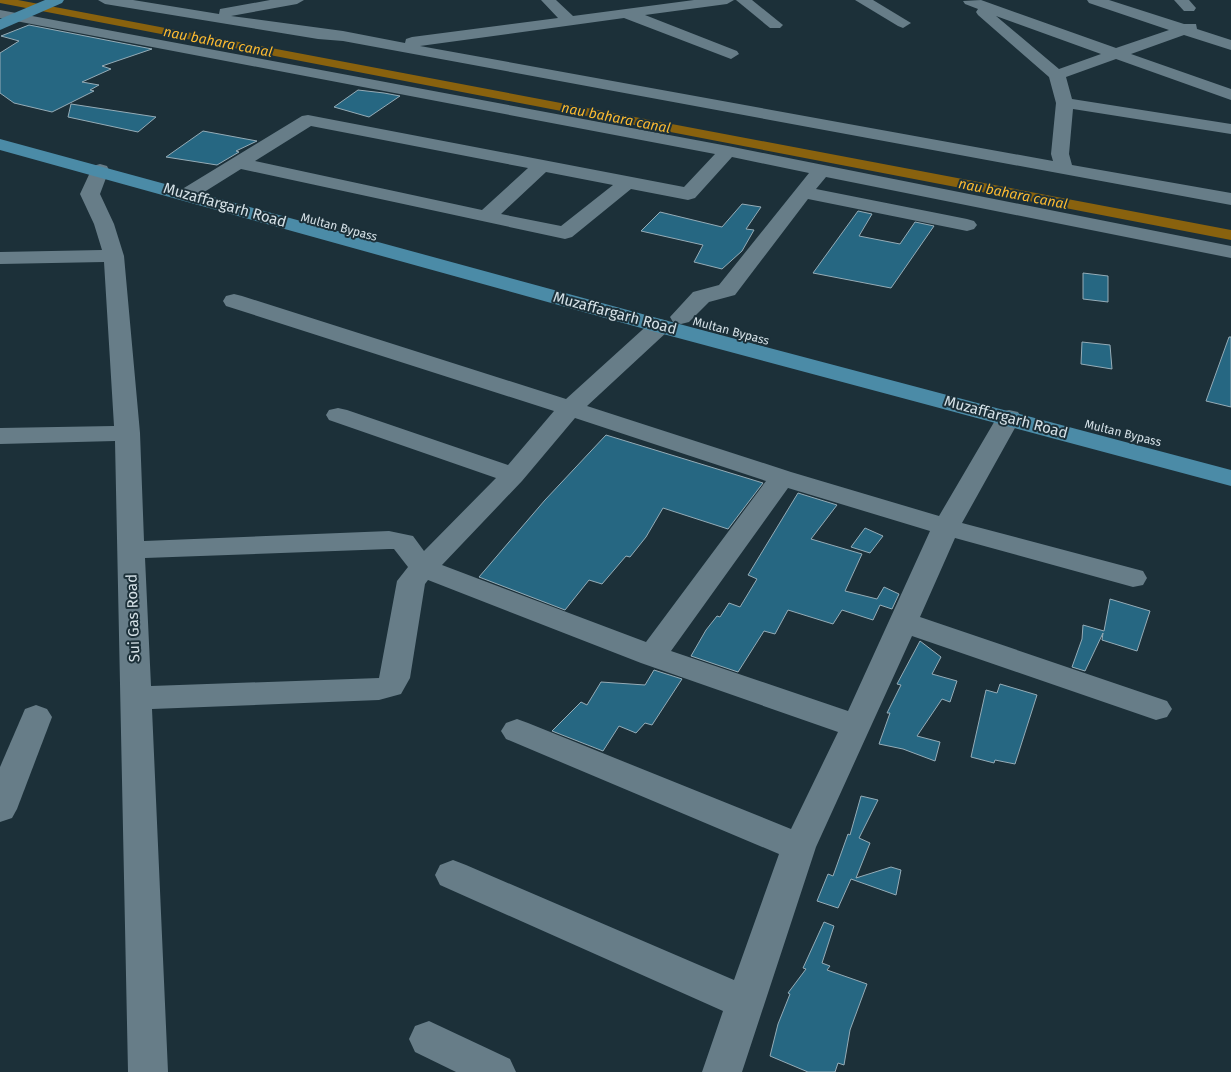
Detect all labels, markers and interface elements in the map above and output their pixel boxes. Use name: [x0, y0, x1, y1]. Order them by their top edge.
water label: nau bahara canal: [162, 23, 274, 61]
water label: nau bahara canal: [560, 99, 672, 137]
water label: nau bahara canal: [957, 175, 1069, 213]
street label: Muzaffargarh Road: [161, 179, 289, 231]
street label: Multan Bypass: [299, 210, 379, 244]
street label: Muzaffargarh Road: [551, 288, 679, 338]
street label: Multan Bypass: [691, 314, 771, 348]
street label: Muzaffargarh Road: [942, 392, 1070, 442]
street label: Multan Bypass: [1083, 417, 1163, 449]
street label: Sui Gas Road: [122, 574, 144, 662]

